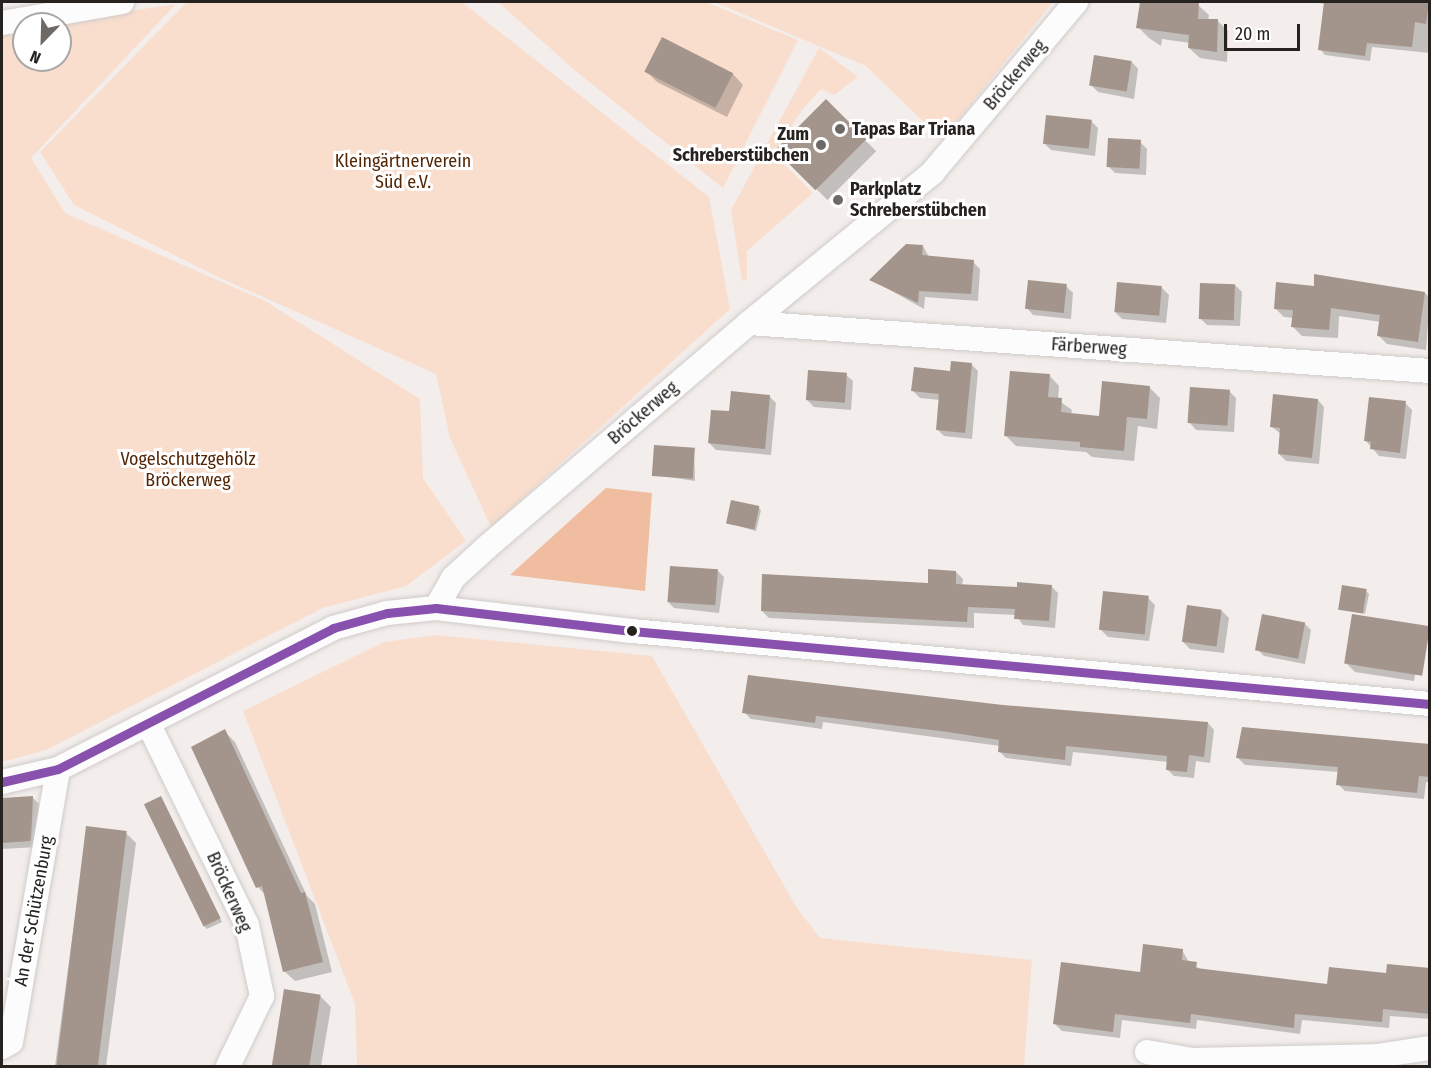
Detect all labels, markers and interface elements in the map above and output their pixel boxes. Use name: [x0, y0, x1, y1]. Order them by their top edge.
north arrow: [12, 12, 72, 72]
scale bar: [1227, 12, 1304, 50]
text: 20 m: [1235, 23, 1270, 45]
street label: Bröckerweg: [979, 35, 1051, 115]
text: N: [27, 47, 44, 68]
place label: Tapas Bar Triana: [852, 118, 975, 140]
marker: Tapas Bar Triana: [833, 122, 847, 136]
place label: Zum Schreberstübchen: [673, 124, 809, 166]
marker: Zum Schreberstübchen: [814, 138, 828, 152]
park label: Kleingärtnerverein Süd e.V.: [335, 151, 471, 194]
place label: Parkplatz Schreberstübchen: [850, 179, 986, 222]
marker: Parkplatz Schreberstübchen: [831, 193, 845, 207]
street label: Färberweg: [1050, 334, 1128, 360]
street label: Bröckerweg: [604, 377, 682, 449]
park label: Vogelschutzgehölz Bröckerweg: [120, 449, 256, 492]
unlabelled marker: [626, 625, 638, 637]
street label: An der Schützenburg: [10, 834, 58, 988]
street label: Bröckerweg: [202, 849, 256, 935]

